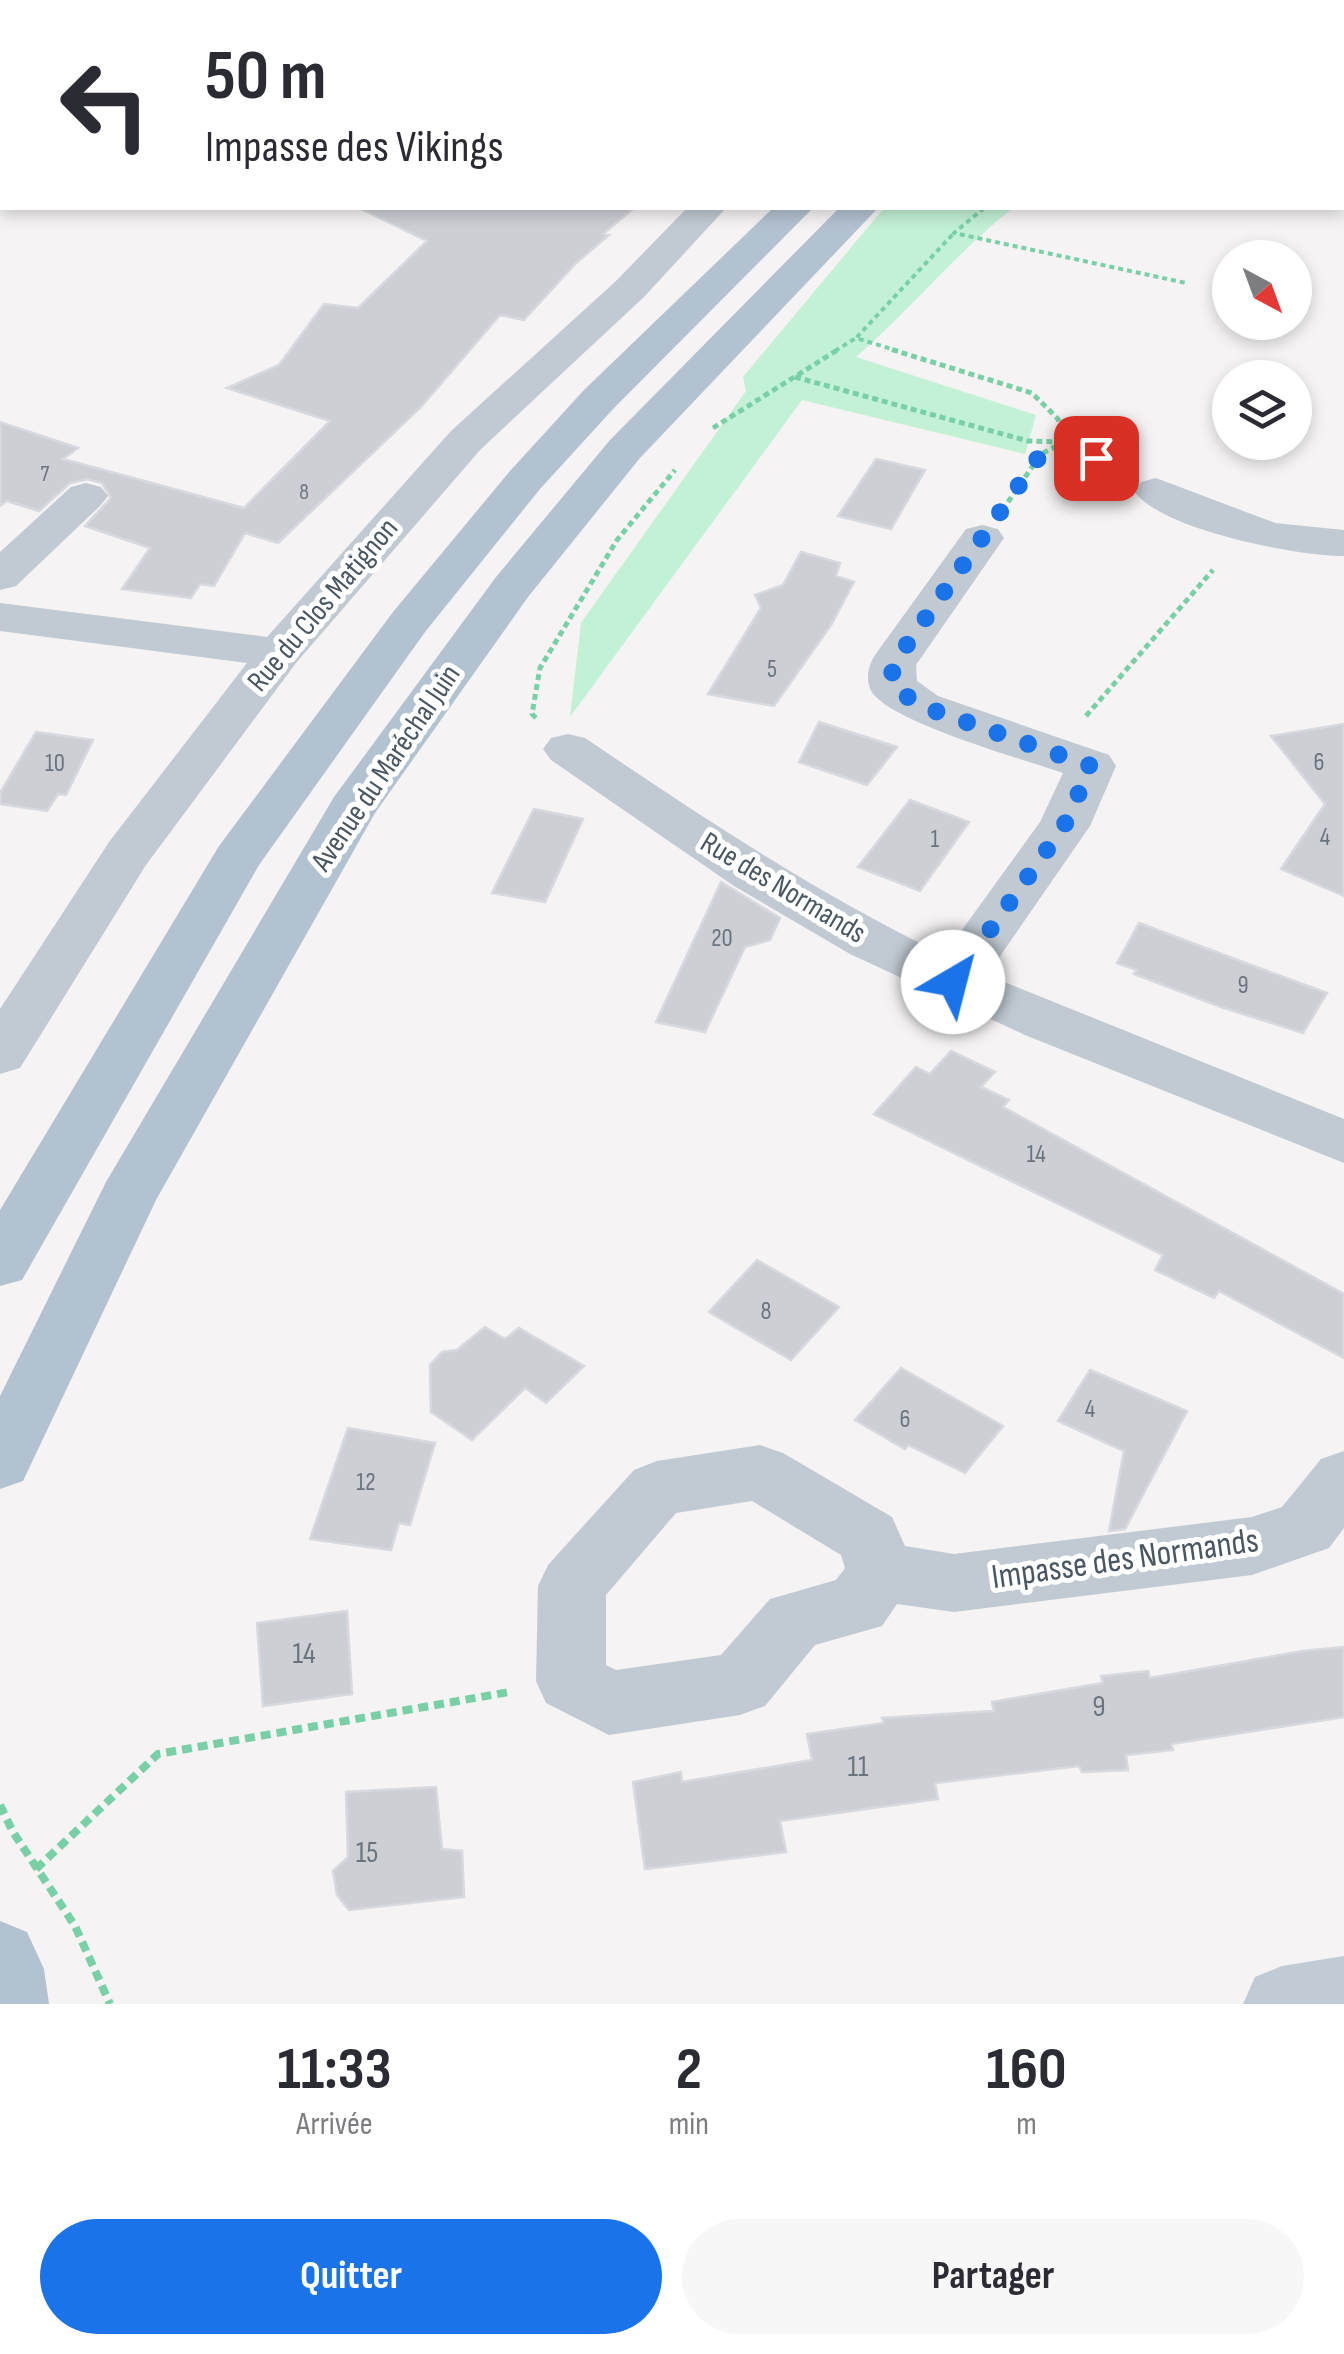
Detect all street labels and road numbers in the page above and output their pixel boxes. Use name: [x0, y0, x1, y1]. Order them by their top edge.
street label: Rue du Clos Matignon: [240, 511, 406, 699]
street label: Avenue du Maréchal Juin: [303, 658, 468, 879]
street label: Rue des Normands: [694, 825, 872, 951]
street label: Impasse des Normands: [989, 1519, 1261, 1599]

